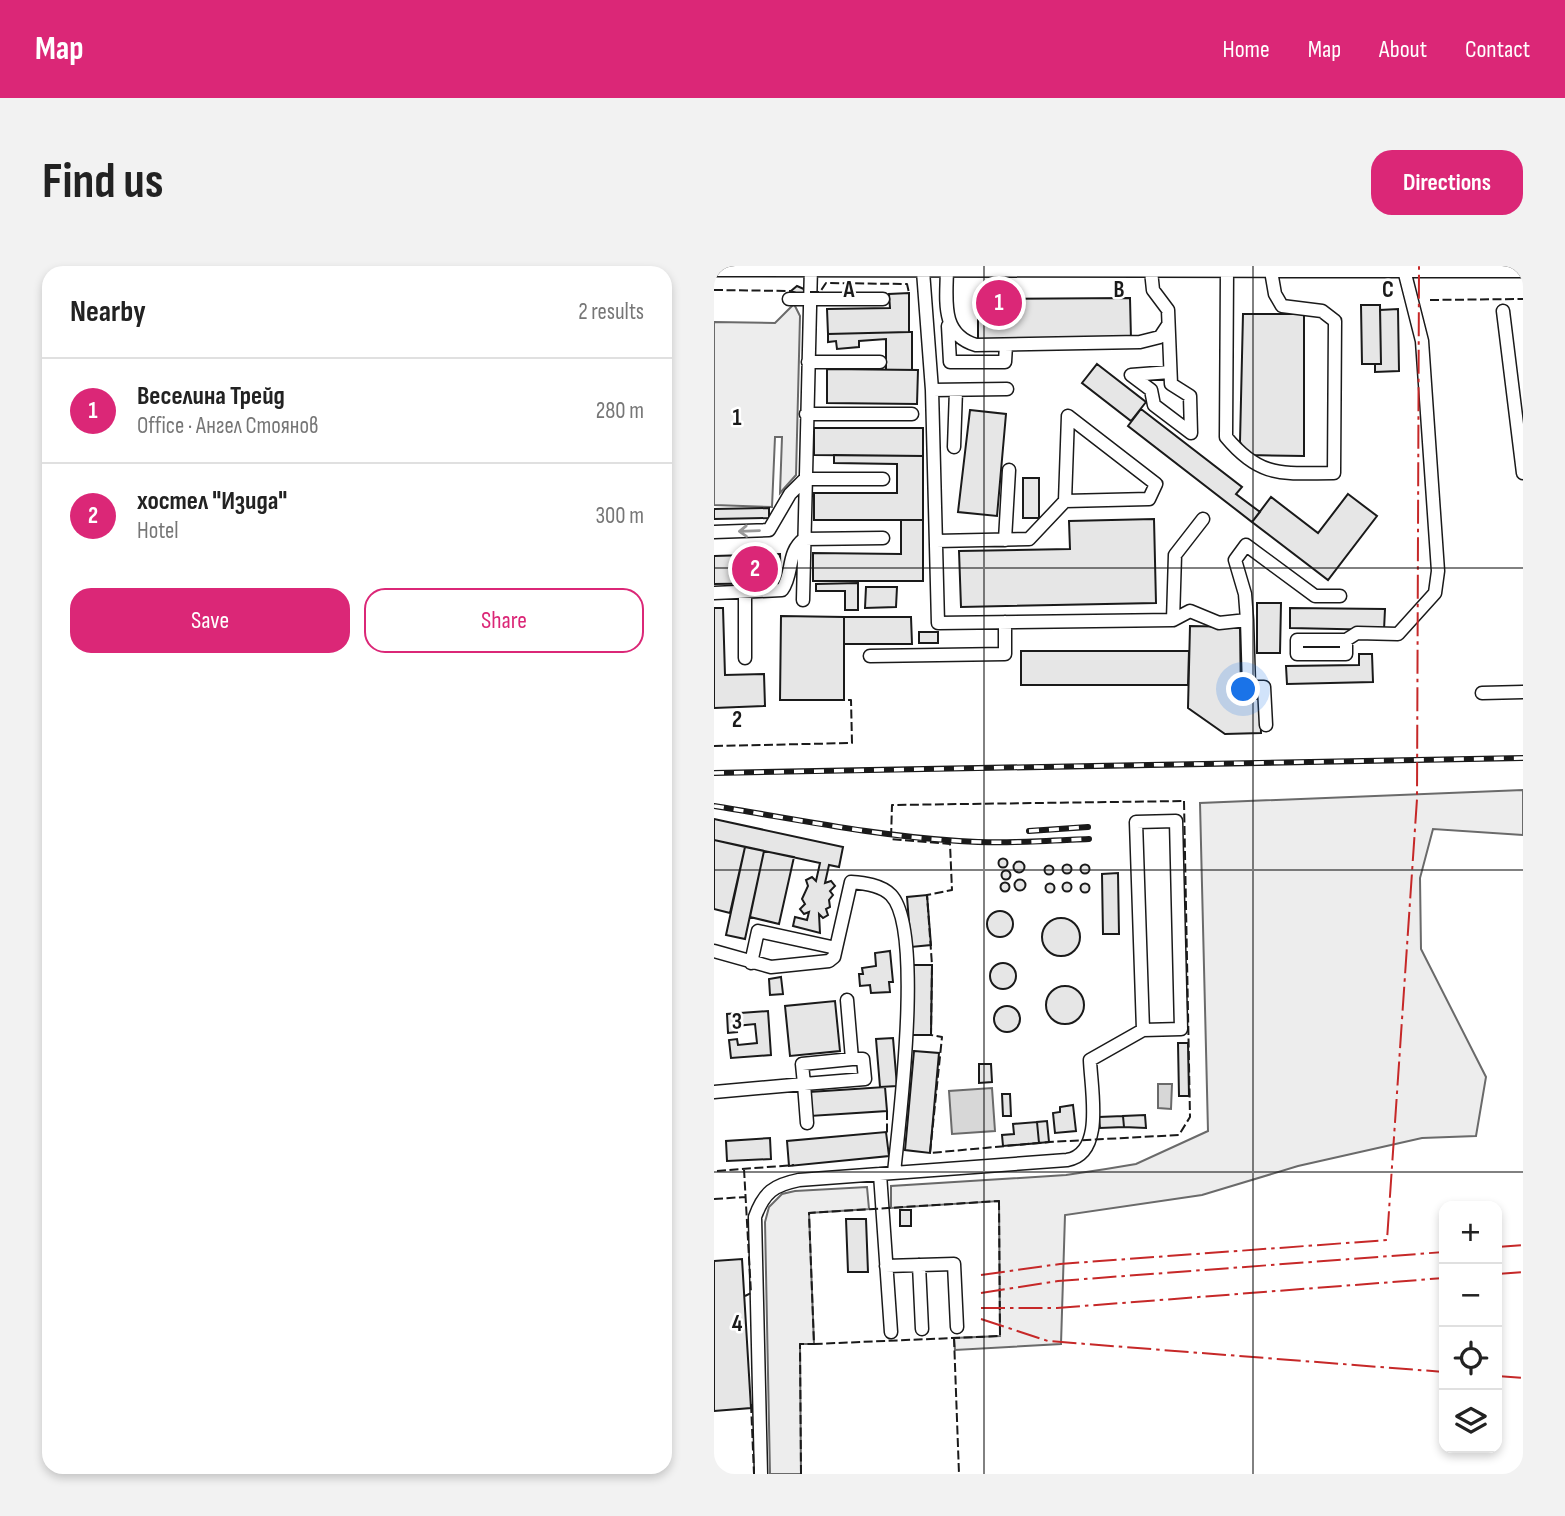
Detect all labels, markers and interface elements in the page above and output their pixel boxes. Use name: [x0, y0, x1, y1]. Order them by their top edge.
text: Map: [35, 29, 84, 69]
text: Home: [1222, 35, 1270, 64]
text: Map: [1308, 35, 1341, 64]
text: About: [1379, 35, 1427, 64]
text: Contact: [1465, 35, 1530, 64]
button: Directions: [1371, 150, 1523, 215]
text: Find us: [42, 153, 164, 212]
text: A: [843, 276, 856, 304]
text: B: [1114, 276, 1125, 304]
text: C: [1382, 276, 1394, 304]
pin: 1: [976, 277, 1022, 329]
text: Nearby: [70, 294, 146, 330]
text: 2 results: [578, 298, 644, 326]
text: Веселина Трейд: [137, 381, 285, 412]
text: 1: [88, 397, 98, 425]
text: 280 m: [596, 397, 644, 425]
text: 1: [732, 404, 742, 432]
text: Office · Ангел Стоянов: [137, 412, 319, 440]
text: хостел "Изида": [137, 486, 287, 517]
text: 2: [88, 502, 98, 530]
text: 300 m: [595, 502, 644, 530]
text: Hotel: [137, 517, 179, 545]
one-way arrow: [737, 524, 760, 537]
pin: 2: [732, 543, 778, 595]
button: Save: [70, 588, 350, 653]
button: Share: [364, 588, 644, 653]
your location: [1226, 672, 1260, 706]
text: 2: [732, 706, 742, 734]
text: 3: [732, 1008, 742, 1036]
map controls: [1439, 1201, 1502, 1453]
button: +: [1439, 1201, 1502, 1264]
button: −: [1439, 1264, 1502, 1327]
text: 4: [732, 1310, 743, 1338]
button: locate: [1439, 1327, 1502, 1390]
button: layers: [1439, 1390, 1502, 1453]

